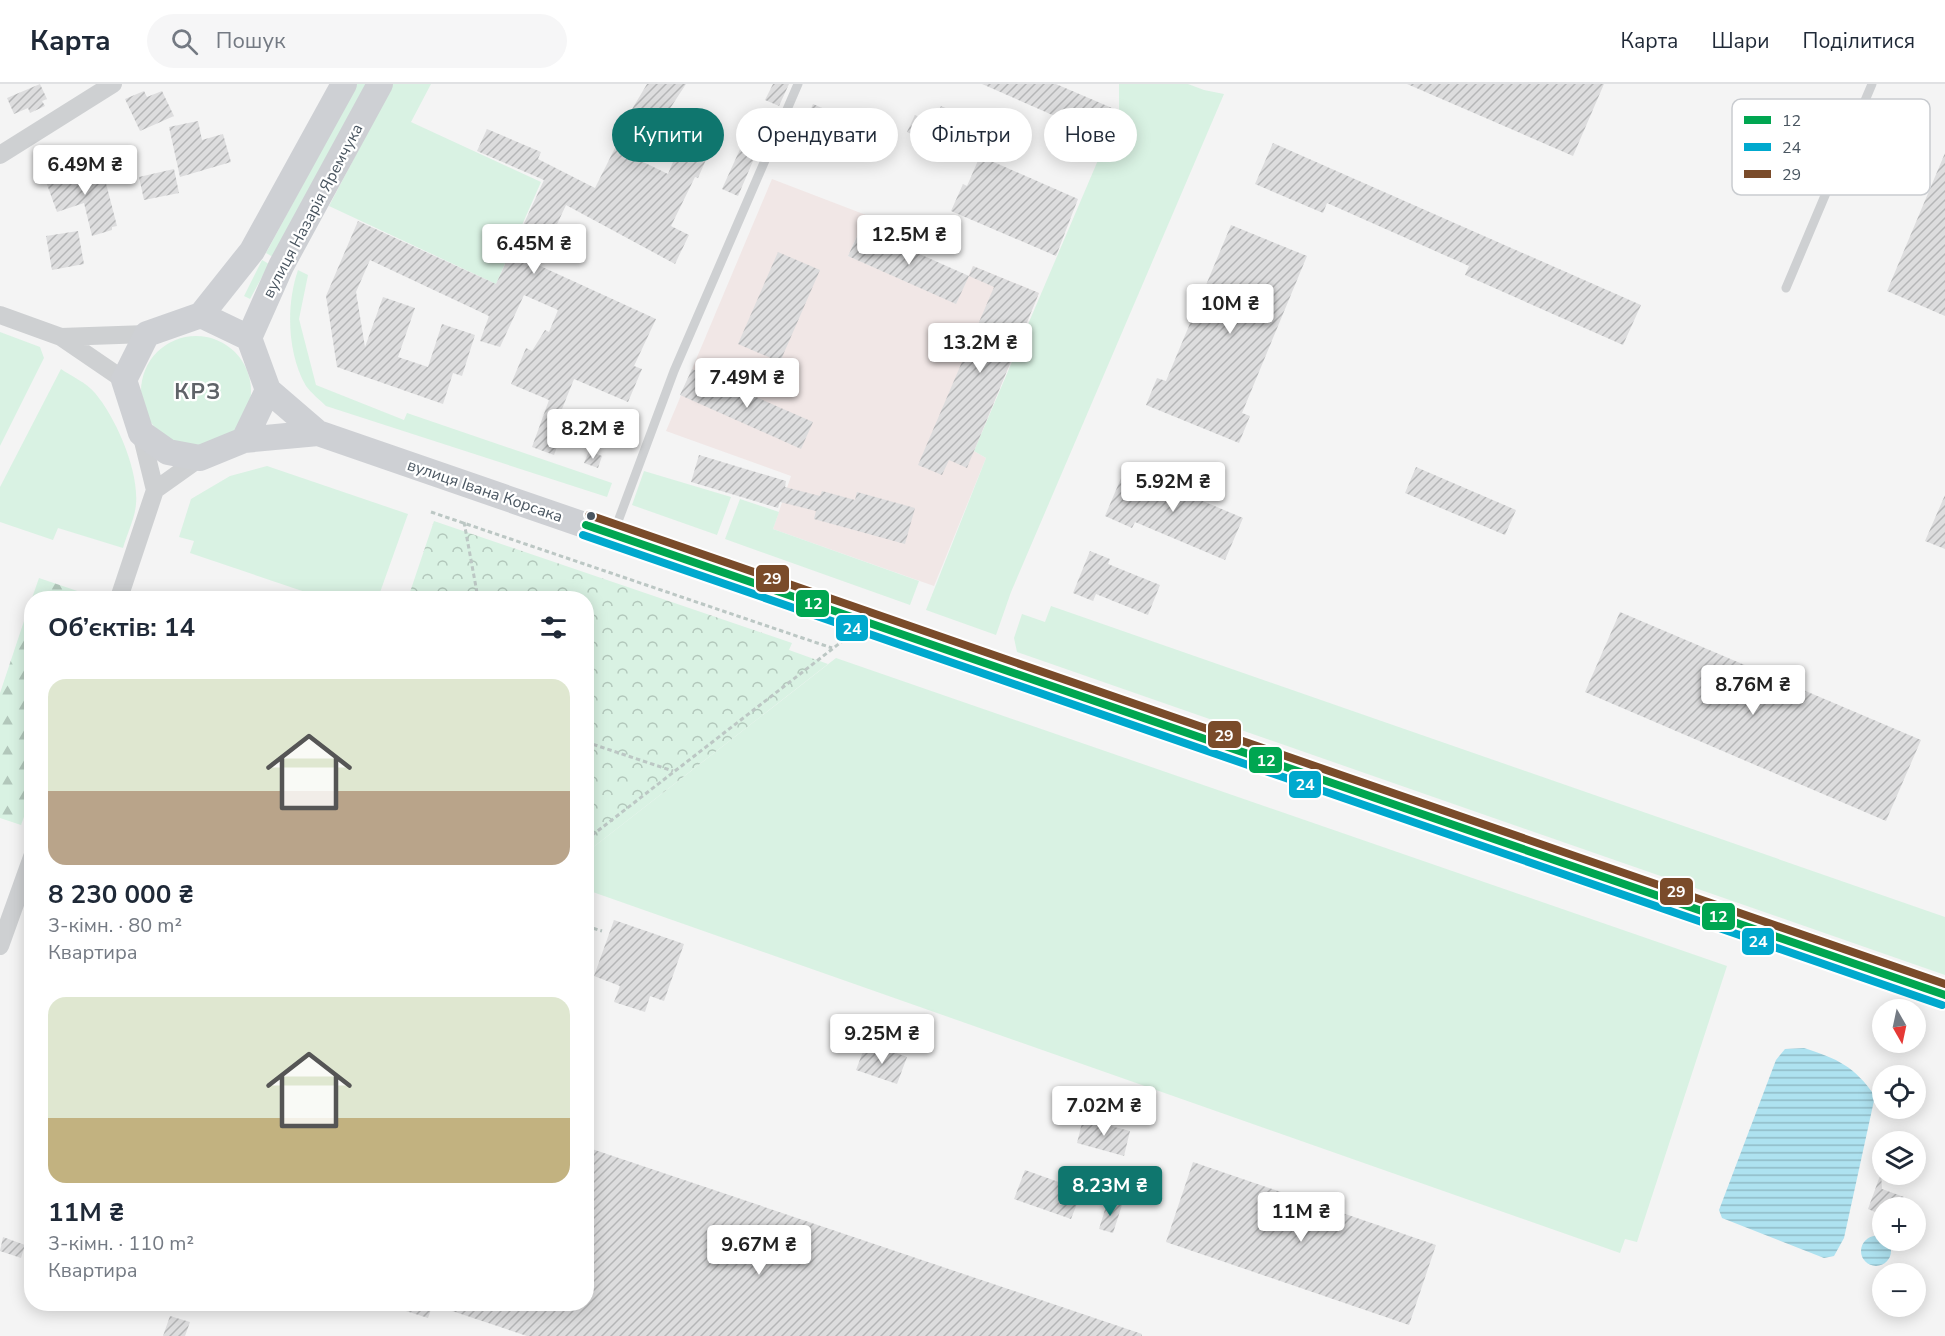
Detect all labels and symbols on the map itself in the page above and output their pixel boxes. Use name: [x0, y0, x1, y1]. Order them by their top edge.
legend: [1732, 99, 1930, 195]
text: 12: [1782, 110, 1801, 132]
street label: вулиця Назарія Яремчука: [258, 120, 368, 302]
text: 24: [1782, 137, 1802, 159]
pin: 6.49M ₴: [30, 145, 140, 196]
text: 29: [1782, 164, 1801, 186]
pin: 12.5M ₴: [854, 215, 964, 266]
pin: 6.45M ₴: [479, 224, 589, 275]
pin: 10M ₴: [1188, 284, 1272, 335]
pin: 13.2M ₴: [925, 323, 1035, 374]
pin: 7.49M ₴: [692, 358, 802, 409]
district label: КРЗ: [174, 377, 222, 407]
pin: 8.2M ₴: [544, 409, 642, 460]
street label: вулиця Івана Корсака: [404, 454, 566, 528]
pin: 5.92M ₴: [1118, 462, 1228, 513]
unlabelled marker: [585, 510, 597, 522]
line badge: 29: [755, 564, 790, 593]
text: 29: [762, 568, 782, 590]
line badge: 12: [795, 589, 830, 618]
text: 12: [803, 593, 823, 615]
line badge: 24: [835, 614, 869, 642]
text: 24: [842, 618, 862, 640]
pin: 8.76M ₴: [1698, 665, 1808, 716]
line badge: 29: [1207, 720, 1242, 749]
text: 29: [1214, 725, 1234, 747]
line badge: 12: [1248, 746, 1283, 774]
text: 12: [1256, 750, 1276, 772]
line badge: 24: [1288, 770, 1322, 799]
text: 24: [1295, 774, 1315, 796]
line badge: 29: [1659, 877, 1694, 906]
text: 29: [1666, 881, 1686, 903]
line badge: 12: [1701, 902, 1736, 931]
text: 12: [1708, 906, 1728, 928]
line badge: 24: [1741, 927, 1775, 956]
text: 24: [1748, 931, 1768, 953]
north arrow: [1872, 999, 1926, 1053]
pin: 9.25M ₴: [827, 1014, 937, 1065]
pin: 7.02M ₴: [1049, 1086, 1159, 1137]
pin: 8.23M ₴: [1055, 1166, 1165, 1217]
pin: 11M ₴: [1259, 1192, 1343, 1243]
pin: 9.67M ₴: [704, 1225, 814, 1276]

